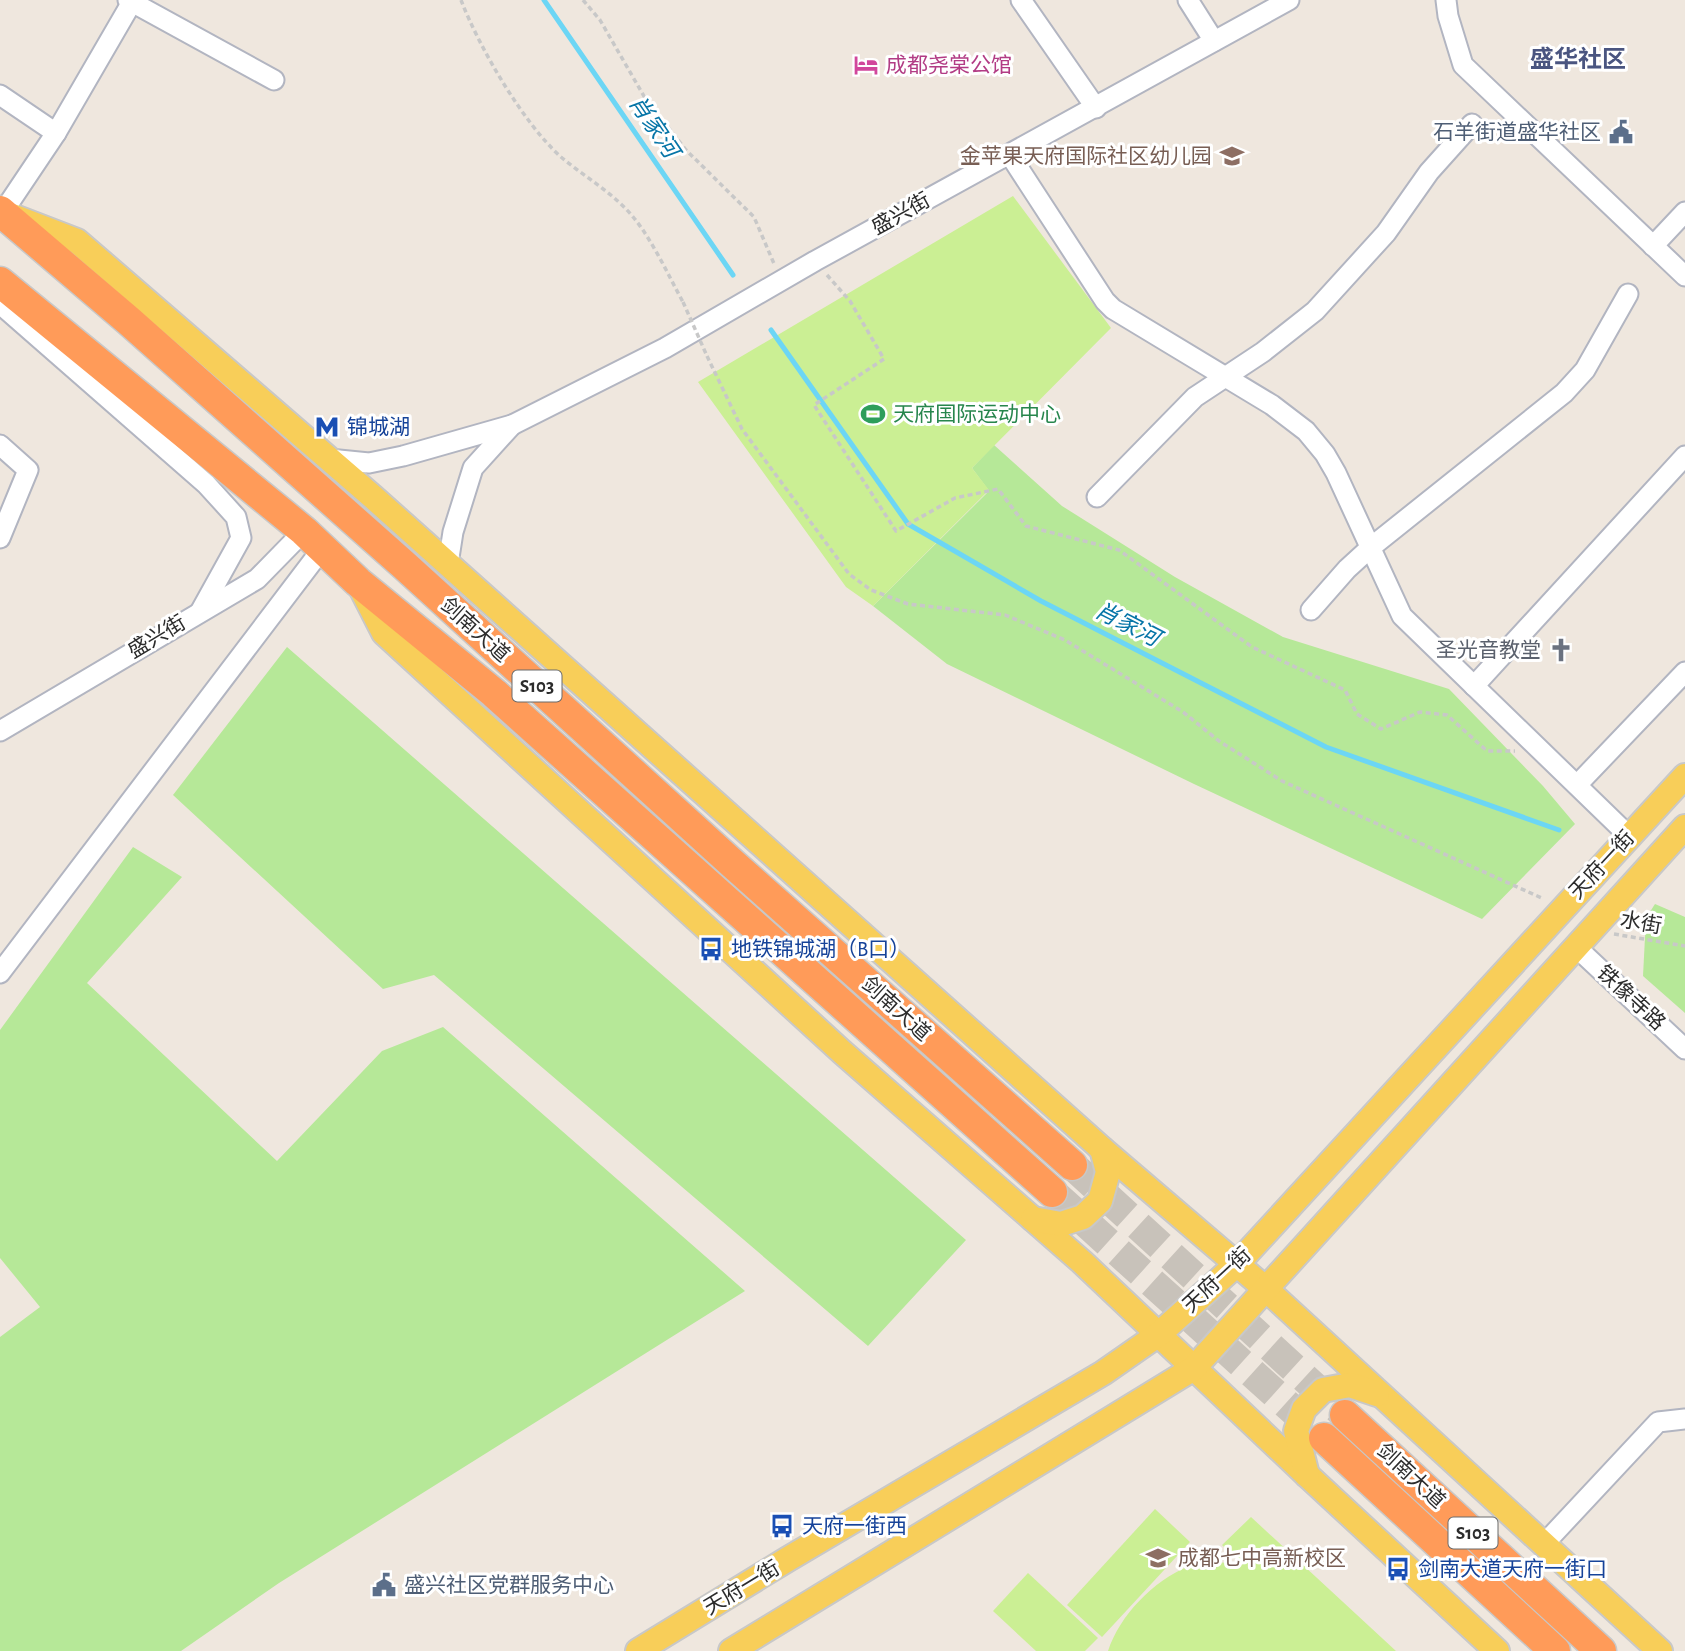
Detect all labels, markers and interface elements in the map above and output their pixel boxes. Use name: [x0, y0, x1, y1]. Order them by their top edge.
district label: 盛华社区: [1530, 46, 1626, 72]
hotel icon: 成都尧棠公馆: [852, 51, 880, 79]
place label: 成都尧棠公馆: [886, 54, 1012, 76]
water label: 肖家河: [624, 91, 686, 165]
public building icon: 石羊街道盛华社区: [1607, 118, 1635, 146]
place label: 石羊街道盛华社区: [1433, 121, 1601, 143]
school or university icon: 金苹果天府国际社区幼儿园: [1218, 142, 1246, 170]
place label: 金苹果天府国际社区幼儿园: [960, 145, 1212, 167]
street label: 盛兴街: [868, 189, 934, 238]
sports icon: 天府国际运动中心: [859, 400, 887, 428]
place label: 天府国际运动中心: [893, 403, 1061, 425]
metro station icon: 锦城湖: [313, 413, 341, 441]
place label: 锦城湖: [347, 416, 410, 438]
street label: 剑南大道: [437, 593, 514, 666]
water label: 肖家河: [1091, 597, 1167, 653]
street label: 盛兴街: [124, 611, 189, 662]
church icon: 圣光音教堂: [1547, 636, 1575, 664]
place label: 圣光音教堂: [1436, 638, 1541, 661]
road number: S103: [512, 670, 562, 702]
street label: 天府一街: [1565, 826, 1638, 903]
street label: 水街: [1618, 908, 1664, 937]
bus stop icon: 地铁锦城湖（B口）: [697, 935, 725, 963]
place label: 地铁锦城湖（B口）: [731, 938, 910, 960]
street label: 铁像寺路: [1593, 961, 1670, 1034]
street label: 剑南大道: [858, 972, 935, 1045]
street label: 天府一街: [1178, 1243, 1255, 1316]
street label: 剑南大道: [1373, 1439, 1450, 1512]
bus stop icon: 天府一街西: [768, 1512, 796, 1540]
place label: 天府一街西: [802, 1515, 907, 1537]
road number: S103: [1448, 1518, 1498, 1548]
school or university icon: 成都七中高新校区: [1144, 1544, 1172, 1572]
place label: 成都七中高新校区: [1178, 1547, 1346, 1569]
bus stop icon: 剑南大道天府一街口: [1384, 1555, 1412, 1583]
street label: 天府一街: [700, 1557, 783, 1619]
place label: 剑南大道天府一街口: [1418, 1558, 1607, 1580]
public building icon: 盛兴社区党群服务中心: [370, 1571, 398, 1599]
place label: 盛兴社区党群服务中心: [404, 1574, 614, 1596]

